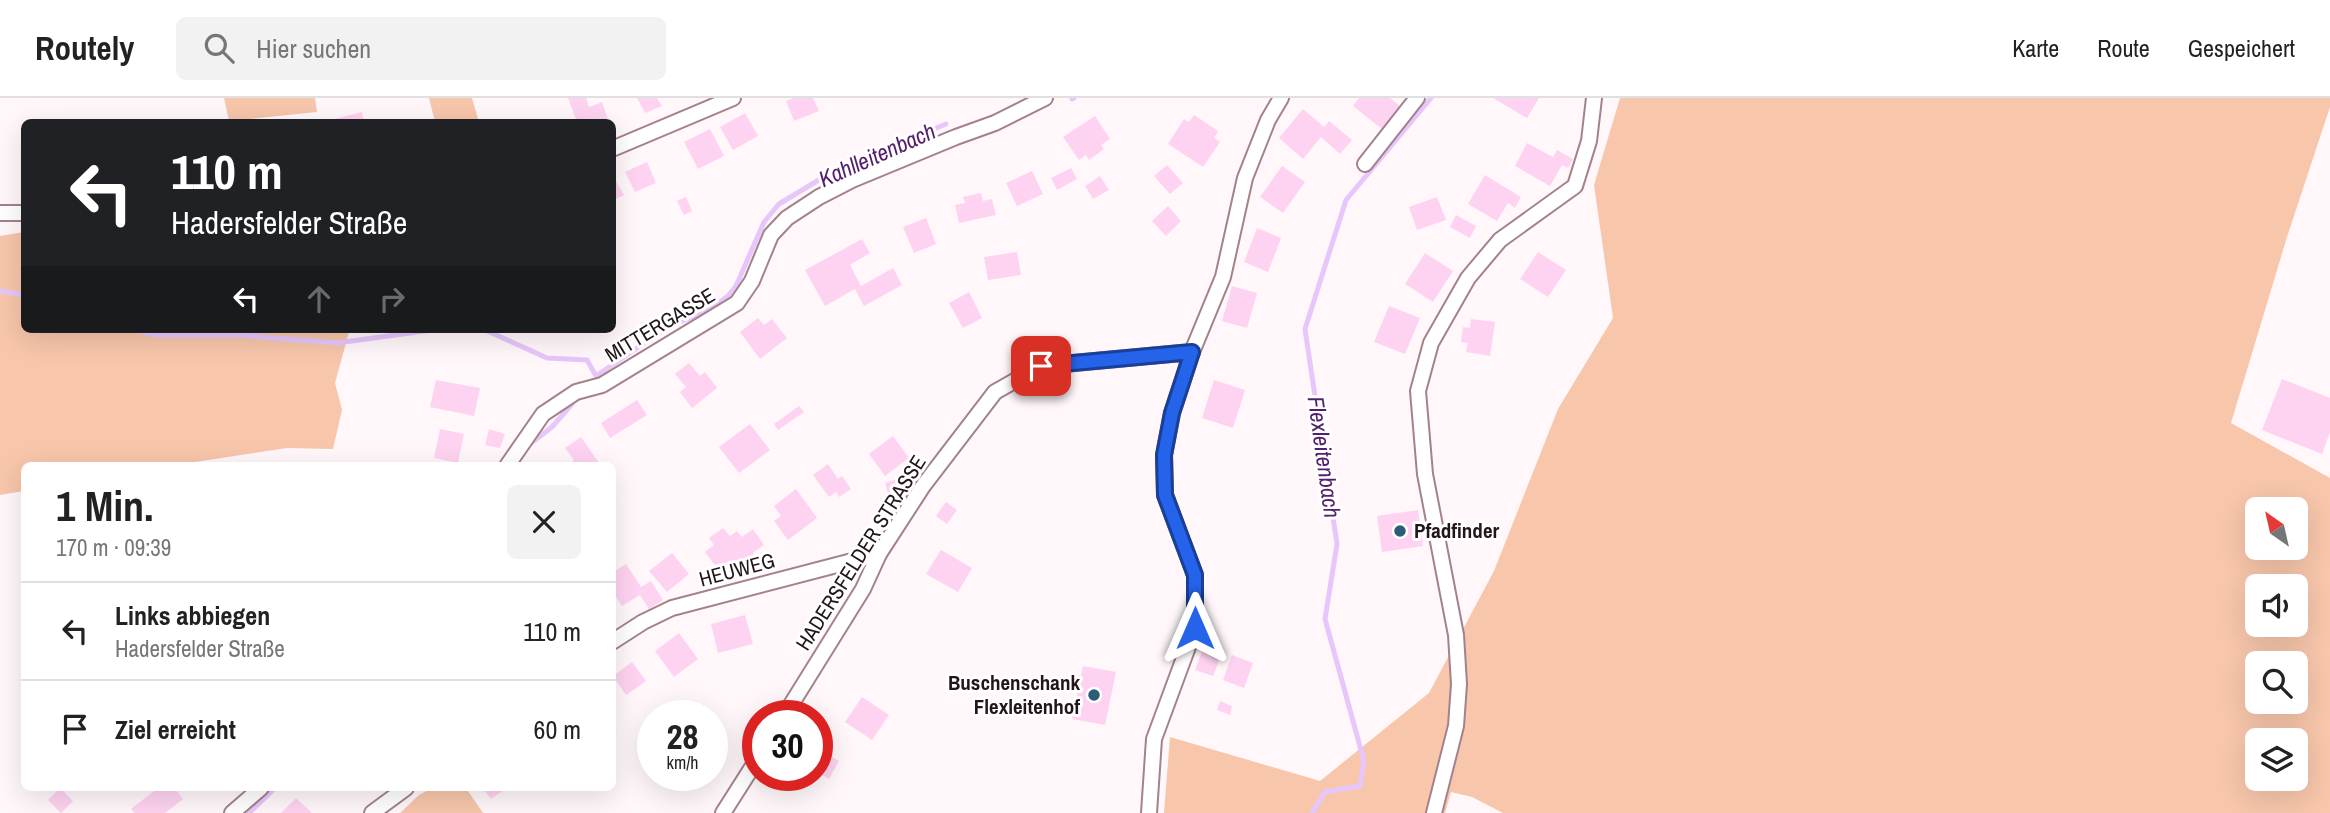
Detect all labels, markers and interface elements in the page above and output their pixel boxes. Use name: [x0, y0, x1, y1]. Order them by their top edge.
search box: [176, 17, 666, 80]
text: Routely: [35, 26, 134, 70]
icon: search: [200, 29, 238, 67]
text: Hier suchen: [256, 31, 371, 66]
text: Karte: [2012, 32, 2059, 64]
text: Route: [2097, 32, 2150, 64]
text: Gespeichert: [2188, 32, 2295, 64]
water label: Kahlleitenbach: [813, 115, 940, 194]
text: 110 m: [171, 138, 283, 204]
icon: left: [56, 147, 147, 238]
text: Hadersfelder Straße: [171, 201, 407, 244]
icon: left: [227, 280, 265, 318]
icon: ahead: [300, 280, 338, 318]
icon: right: [373, 280, 411, 318]
street label: MITTERGASSE: [599, 280, 720, 369]
pin: [1011, 336, 1071, 396]
icon: arrive: [1022, 347, 1060, 385]
water label: Flexleitenbach: [1301, 394, 1348, 520]
street label: HADERSFELDER STRASSE: [789, 450, 932, 656]
text: 1 Min.: [56, 478, 154, 534]
button: close: [507, 485, 581, 559]
north arrow: [2245, 497, 2308, 560]
map controls: [2245, 497, 2308, 791]
place label: Pfadfinder: [1414, 516, 1499, 545]
marker: Pfadfinder: [1392, 523, 1408, 539]
text: 170 m · 09:39: [56, 532, 171, 563]
street label: HEUWEG: [696, 545, 778, 594]
button: sound: [2245, 574, 2308, 637]
position arrow: [1158, 591, 1232, 665]
text: Links abbiegen: [115, 598, 270, 633]
icon: left: [56, 612, 94, 650]
text: 110 m: [523, 614, 581, 649]
text: Hadersfelder Straße: [115, 633, 285, 664]
button: search: [2245, 651, 2308, 714]
place label: Buschenschank Flexleitenhof: [948, 668, 1080, 721]
marker: Buschenschank Flexleitenhof: [1086, 687, 1102, 703]
speed limit sign: 30: [742, 700, 833, 791]
icon: arrive: [56, 710, 94, 748]
text: Ziel erreicht: [115, 712, 236, 747]
text: 60 m: [534, 712, 581, 747]
text: 28: [667, 713, 698, 760]
button: layers: [2245, 728, 2308, 791]
text: km/h: [667, 750, 699, 775]

